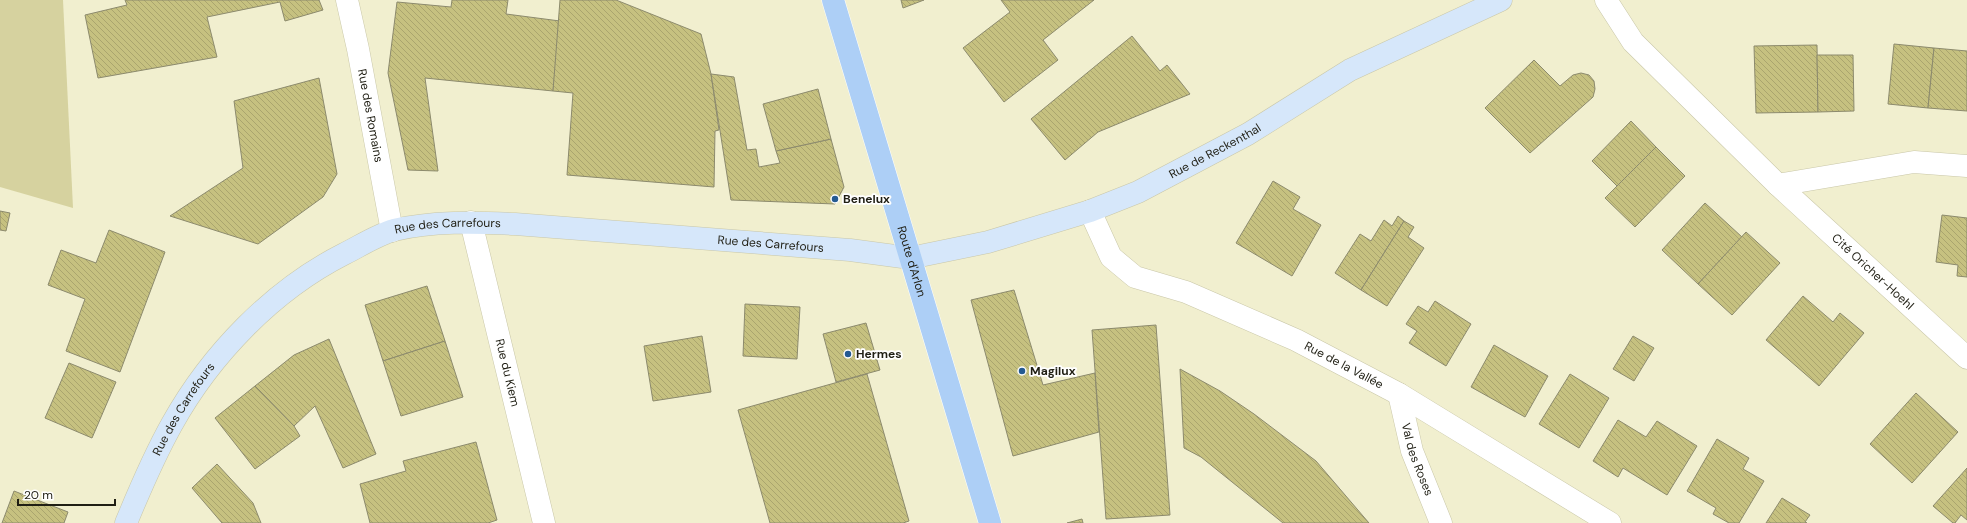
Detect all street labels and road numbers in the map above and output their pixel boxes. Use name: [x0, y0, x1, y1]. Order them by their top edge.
street label: Rue des Romains: [354, 68, 387, 164]
street label: Rue de Reckenthal: [1166, 120, 1264, 182]
street label: Rue des Carrefours: [393, 215, 501, 238]
street label: Route d'Arlon: [893, 224, 930, 299]
street label: Cité Oricher-Hoehl: [1828, 230, 1917, 313]
street label: Rue des Carrefours: [717, 232, 825, 256]
street label: Rue du Kiem: [492, 337, 523, 408]
street label: Rue de la Vallée: [1302, 338, 1386, 392]
street label: Rue des Carrefours: [149, 359, 218, 458]
street label: Val des Roses: [1398, 421, 1437, 498]

